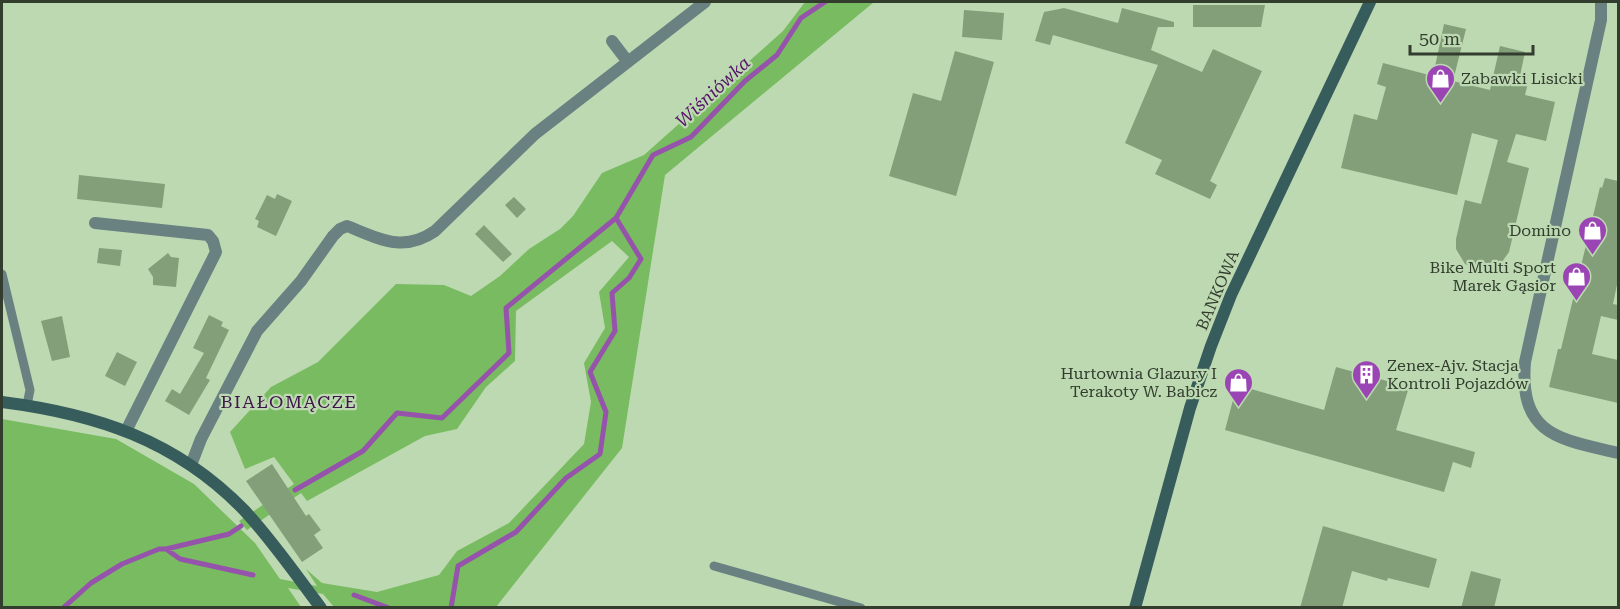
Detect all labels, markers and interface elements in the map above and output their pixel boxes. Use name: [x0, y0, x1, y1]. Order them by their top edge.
scale bar: [1410, 18, 1533, 56]
text: 50 m: [1419, 28, 1460, 49]
water label: Wiśniówka: [671, 52, 754, 131]
shop icon: Zabawki Lisicki: [1424, 62, 1456, 104]
place label: Zabawki Lisicki: [1461, 69, 1583, 88]
shop icon: Domino: [1576, 214, 1608, 256]
place label: Domino: [1509, 221, 1571, 240]
street label: BANKOWA: [1192, 247, 1243, 333]
place label: Bike Multi Sport Marek Gąsior: [1429, 258, 1556, 295]
shop icon: Bike Multi Sport Marek Gąsior: [1561, 260, 1593, 302]
place label: Zenex-Ajv. Stacja Kontroli Pojazdów: [1387, 356, 1529, 393]
building icon: Zenex-Ajv. Stacja Kontroli Pojazdów: [1350, 358, 1382, 400]
place label: Hurtownia Glazury I Terakoty W. Babicz: [1060, 364, 1217, 401]
shop icon: Hurtownia Glazury I Terakoty W. Babicz: [1222, 366, 1254, 408]
district label: BIAŁOMĄCZE: [221, 391, 357, 412]

